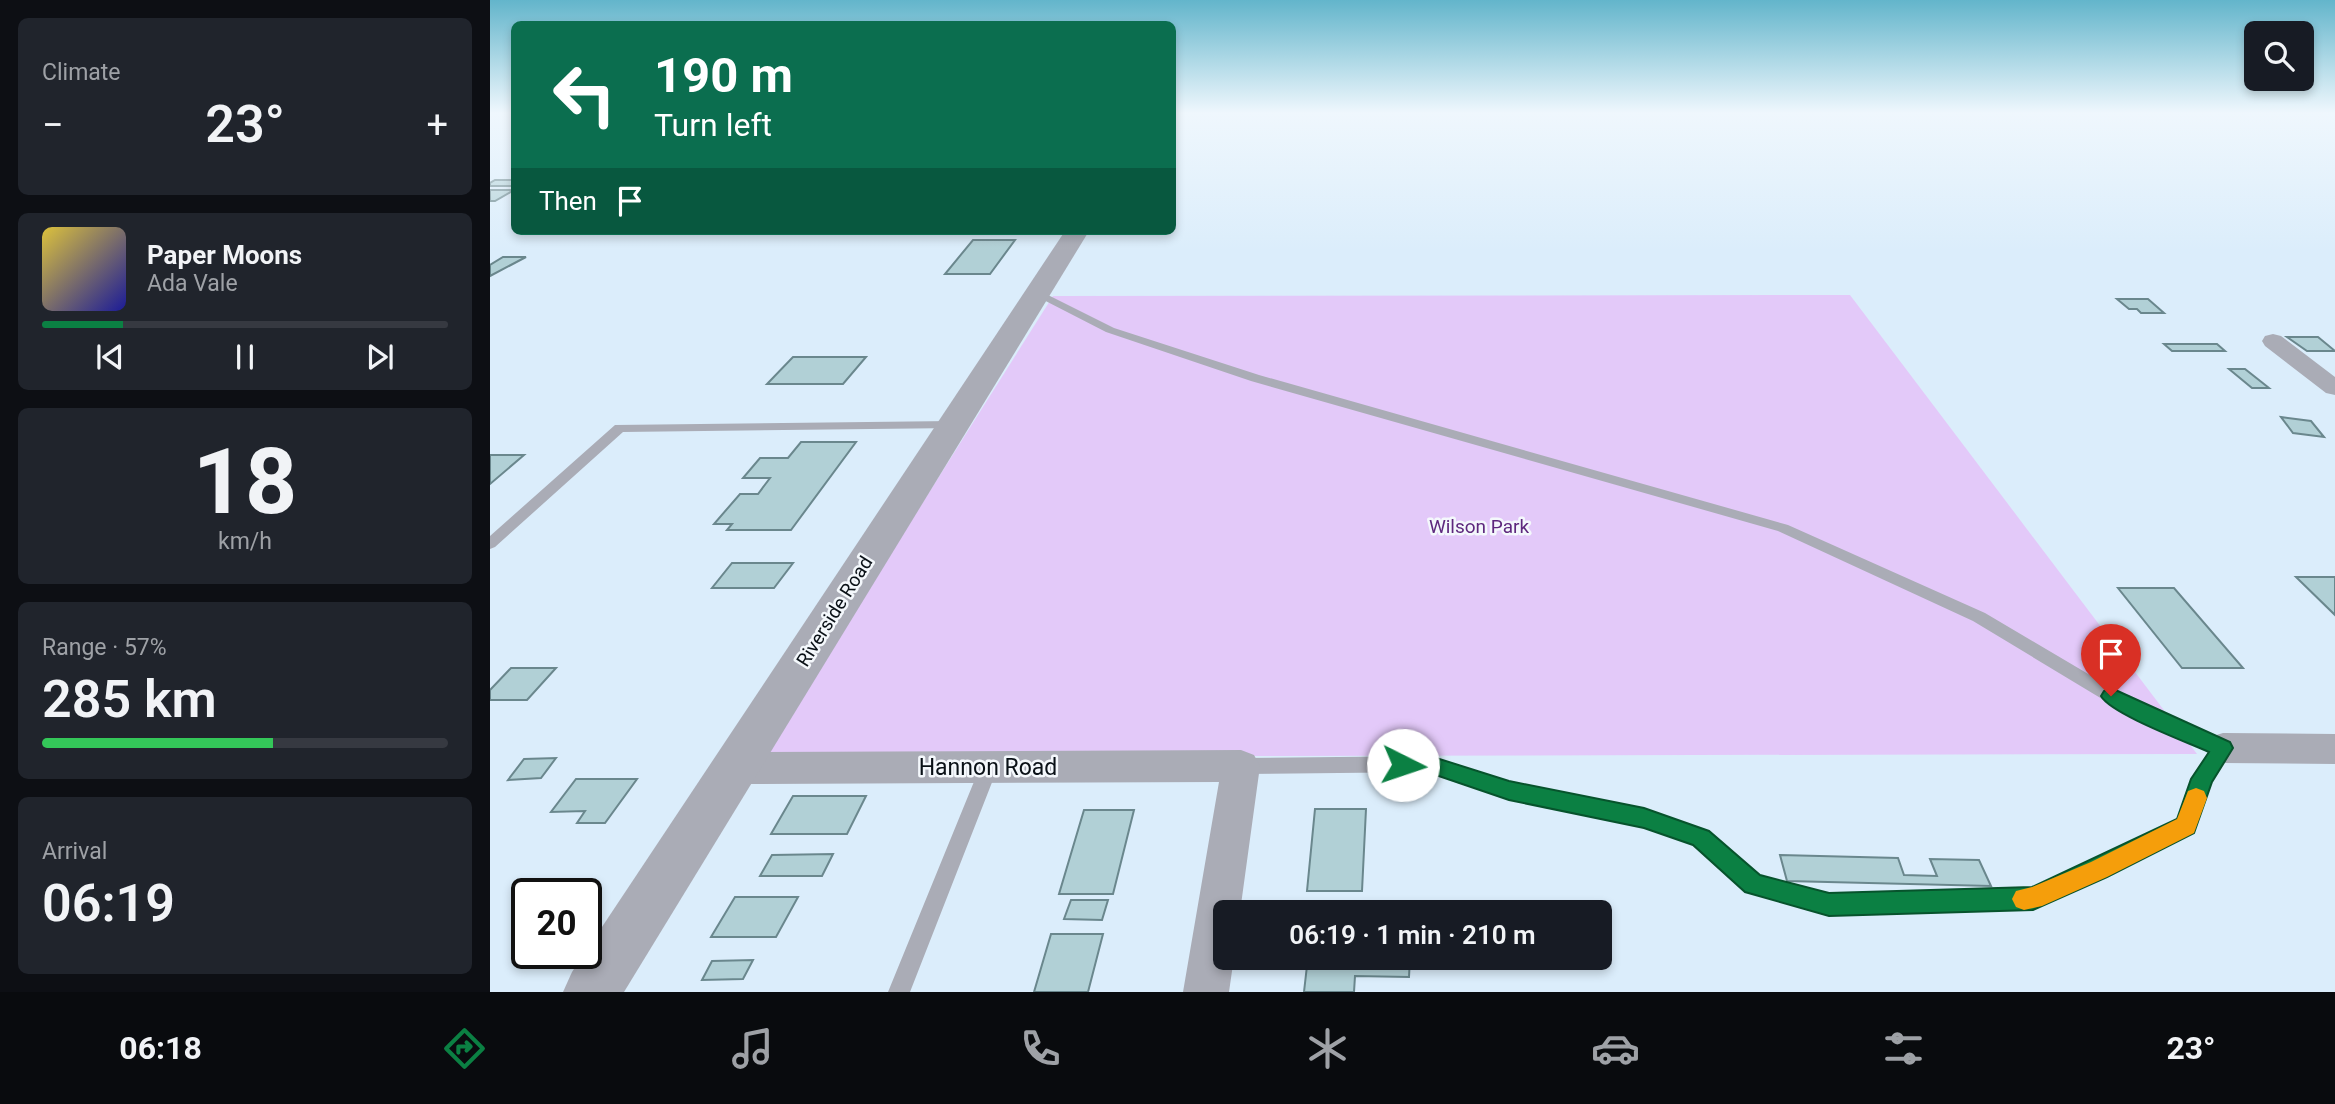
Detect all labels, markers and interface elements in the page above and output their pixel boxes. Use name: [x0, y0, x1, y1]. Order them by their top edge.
map controls: [2244, 21, 2314, 91]
button: search: [2244, 21, 2314, 91]
text: 190 m: [654, 47, 793, 104]
icon: left: [539, 49, 630, 140]
text: Climate: [42, 59, 121, 86]
text: 23°: [205, 94, 285, 155]
text: −: [42, 103, 64, 147]
text: +: [426, 103, 448, 147]
text: Turn left: [654, 106, 772, 144]
icon: arrive: [611, 182, 649, 220]
text: Then: [539, 186, 597, 216]
text: Paper Moons: [147, 240, 302, 270]
text: Ada Vale: [147, 270, 238, 297]
icon: previous: [91, 338, 129, 376]
icon: pause: [226, 338, 264, 376]
icon: next: [361, 338, 399, 376]
text: 18: [193, 429, 297, 535]
park label: Wilson Park: [1429, 515, 1529, 538]
text: km/h: [218, 528, 272, 555]
street label: Riverside Road: [791, 552, 877, 671]
pin: [2081, 624, 2141, 696]
text: Range · 57%: [42, 634, 167, 661]
icon: arrive: [2092, 635, 2130, 673]
text: 285 km: [42, 669, 217, 730]
position arrow: [1366, 728, 1440, 802]
street label: Hannon Road: [919, 754, 1057, 781]
text: Arrival: [42, 838, 107, 865]
text: 06:19: [42, 873, 175, 934]
speed limit sign: 20: [511, 878, 602, 969]
text: 06:19 · 1 min · 210 m: [1289, 920, 1536, 950]
icon: directions: [440, 1024, 489, 1073]
icon: music: [728, 1024, 777, 1073]
icon: phone: [1016, 1024, 1065, 1073]
icon: climate: [1303, 1024, 1352, 1073]
icon: car: [1591, 1024, 1640, 1073]
icon: filters: [1879, 1024, 1928, 1073]
text: 06:18: [119, 1029, 202, 1067]
text: 23°: [2166, 1029, 2216, 1067]

